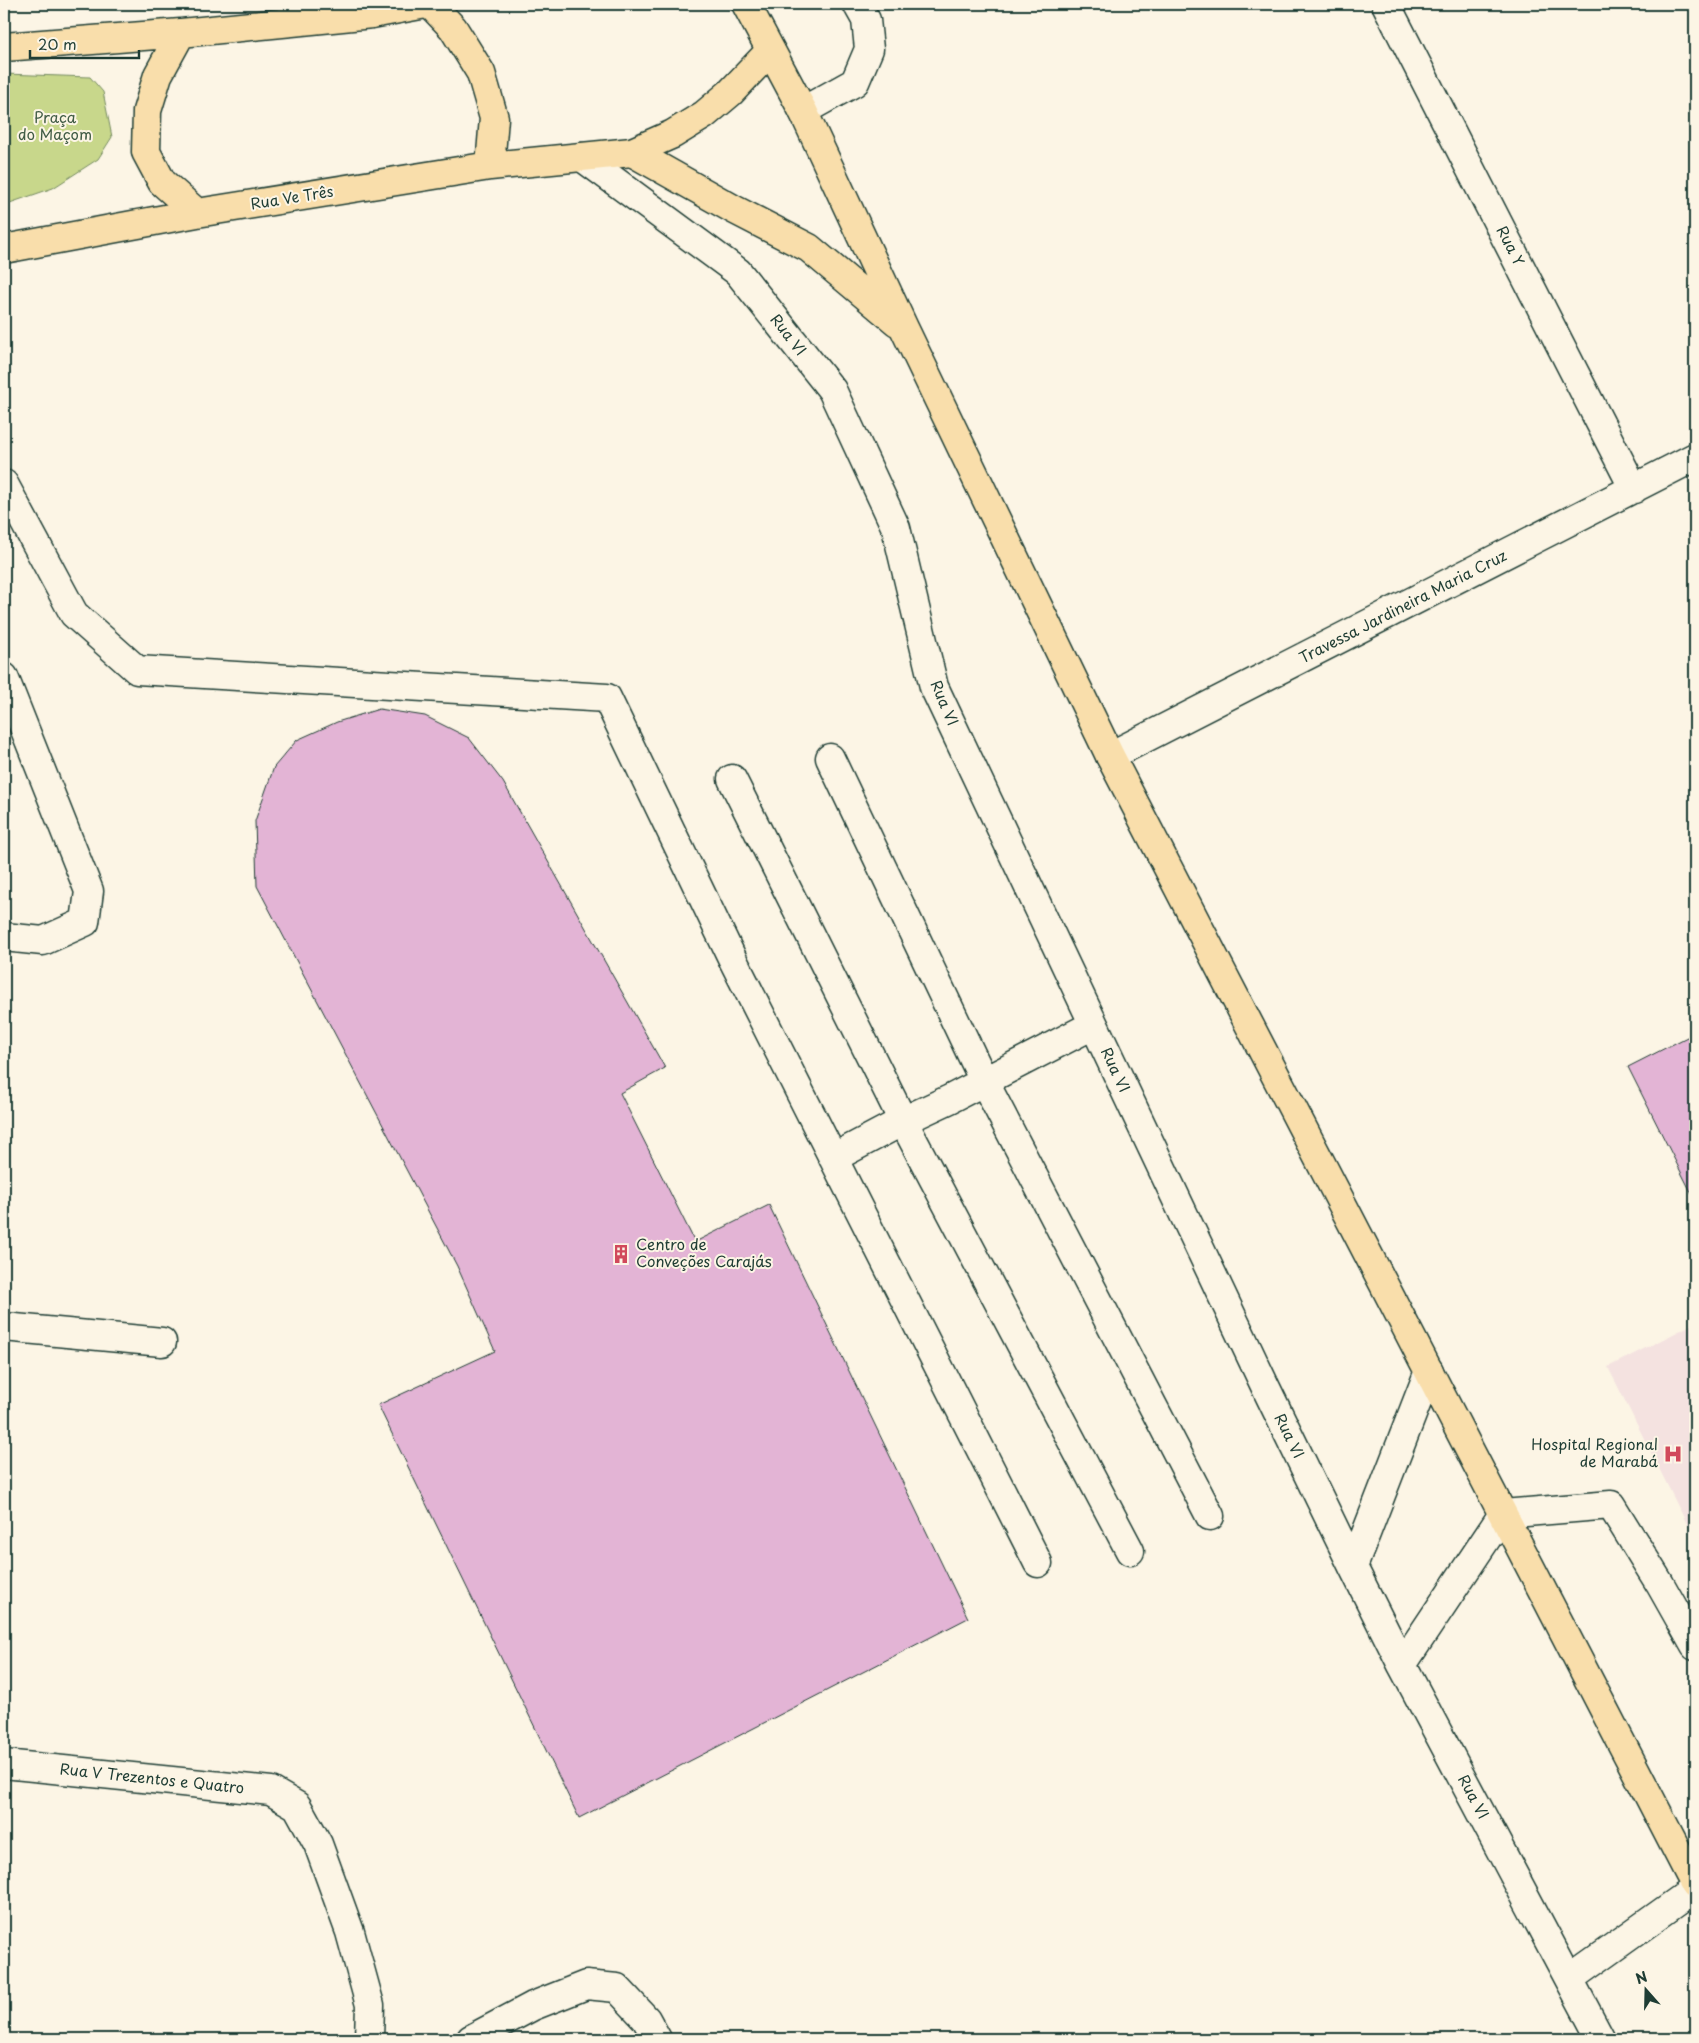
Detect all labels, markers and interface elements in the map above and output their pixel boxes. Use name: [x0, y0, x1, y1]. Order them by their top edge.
scale bar: [30, 28, 139, 60]
text: 20 m: [38, 32, 77, 55]
park label: Praça do Maçom: [18, 105, 92, 145]
street label: Rua Ve Três: [249, 179, 335, 214]
street label: Rua Y: [1492, 221, 1531, 269]
street label: Rua VI: [766, 308, 813, 360]
street label: Travessa Jardineira Maria Cruz: [1295, 543, 1510, 668]
street label: Rua VI: [926, 676, 965, 729]
street label: Rua VI: [1096, 1043, 1137, 1096]
place label: Centro de Conveções Carajás: [636, 1232, 772, 1272]
building icon: Centro de Conveções Carajás: [610, 1243, 632, 1265]
street label: Rua VI: [1270, 1409, 1311, 1462]
place label: Hospital Regional de Marabá: [1531, 1432, 1659, 1472]
hospital icon: Hospital Regional de Marabá: [1662, 1443, 1684, 1465]
street label: Rua V Trezentos e Quatro: [59, 1756, 245, 1799]
street label: Rua VI: [1453, 1770, 1496, 1823]
north arrow: [1622, 1966, 1672, 2016]
text: N: [1633, 1966, 1650, 1989]

